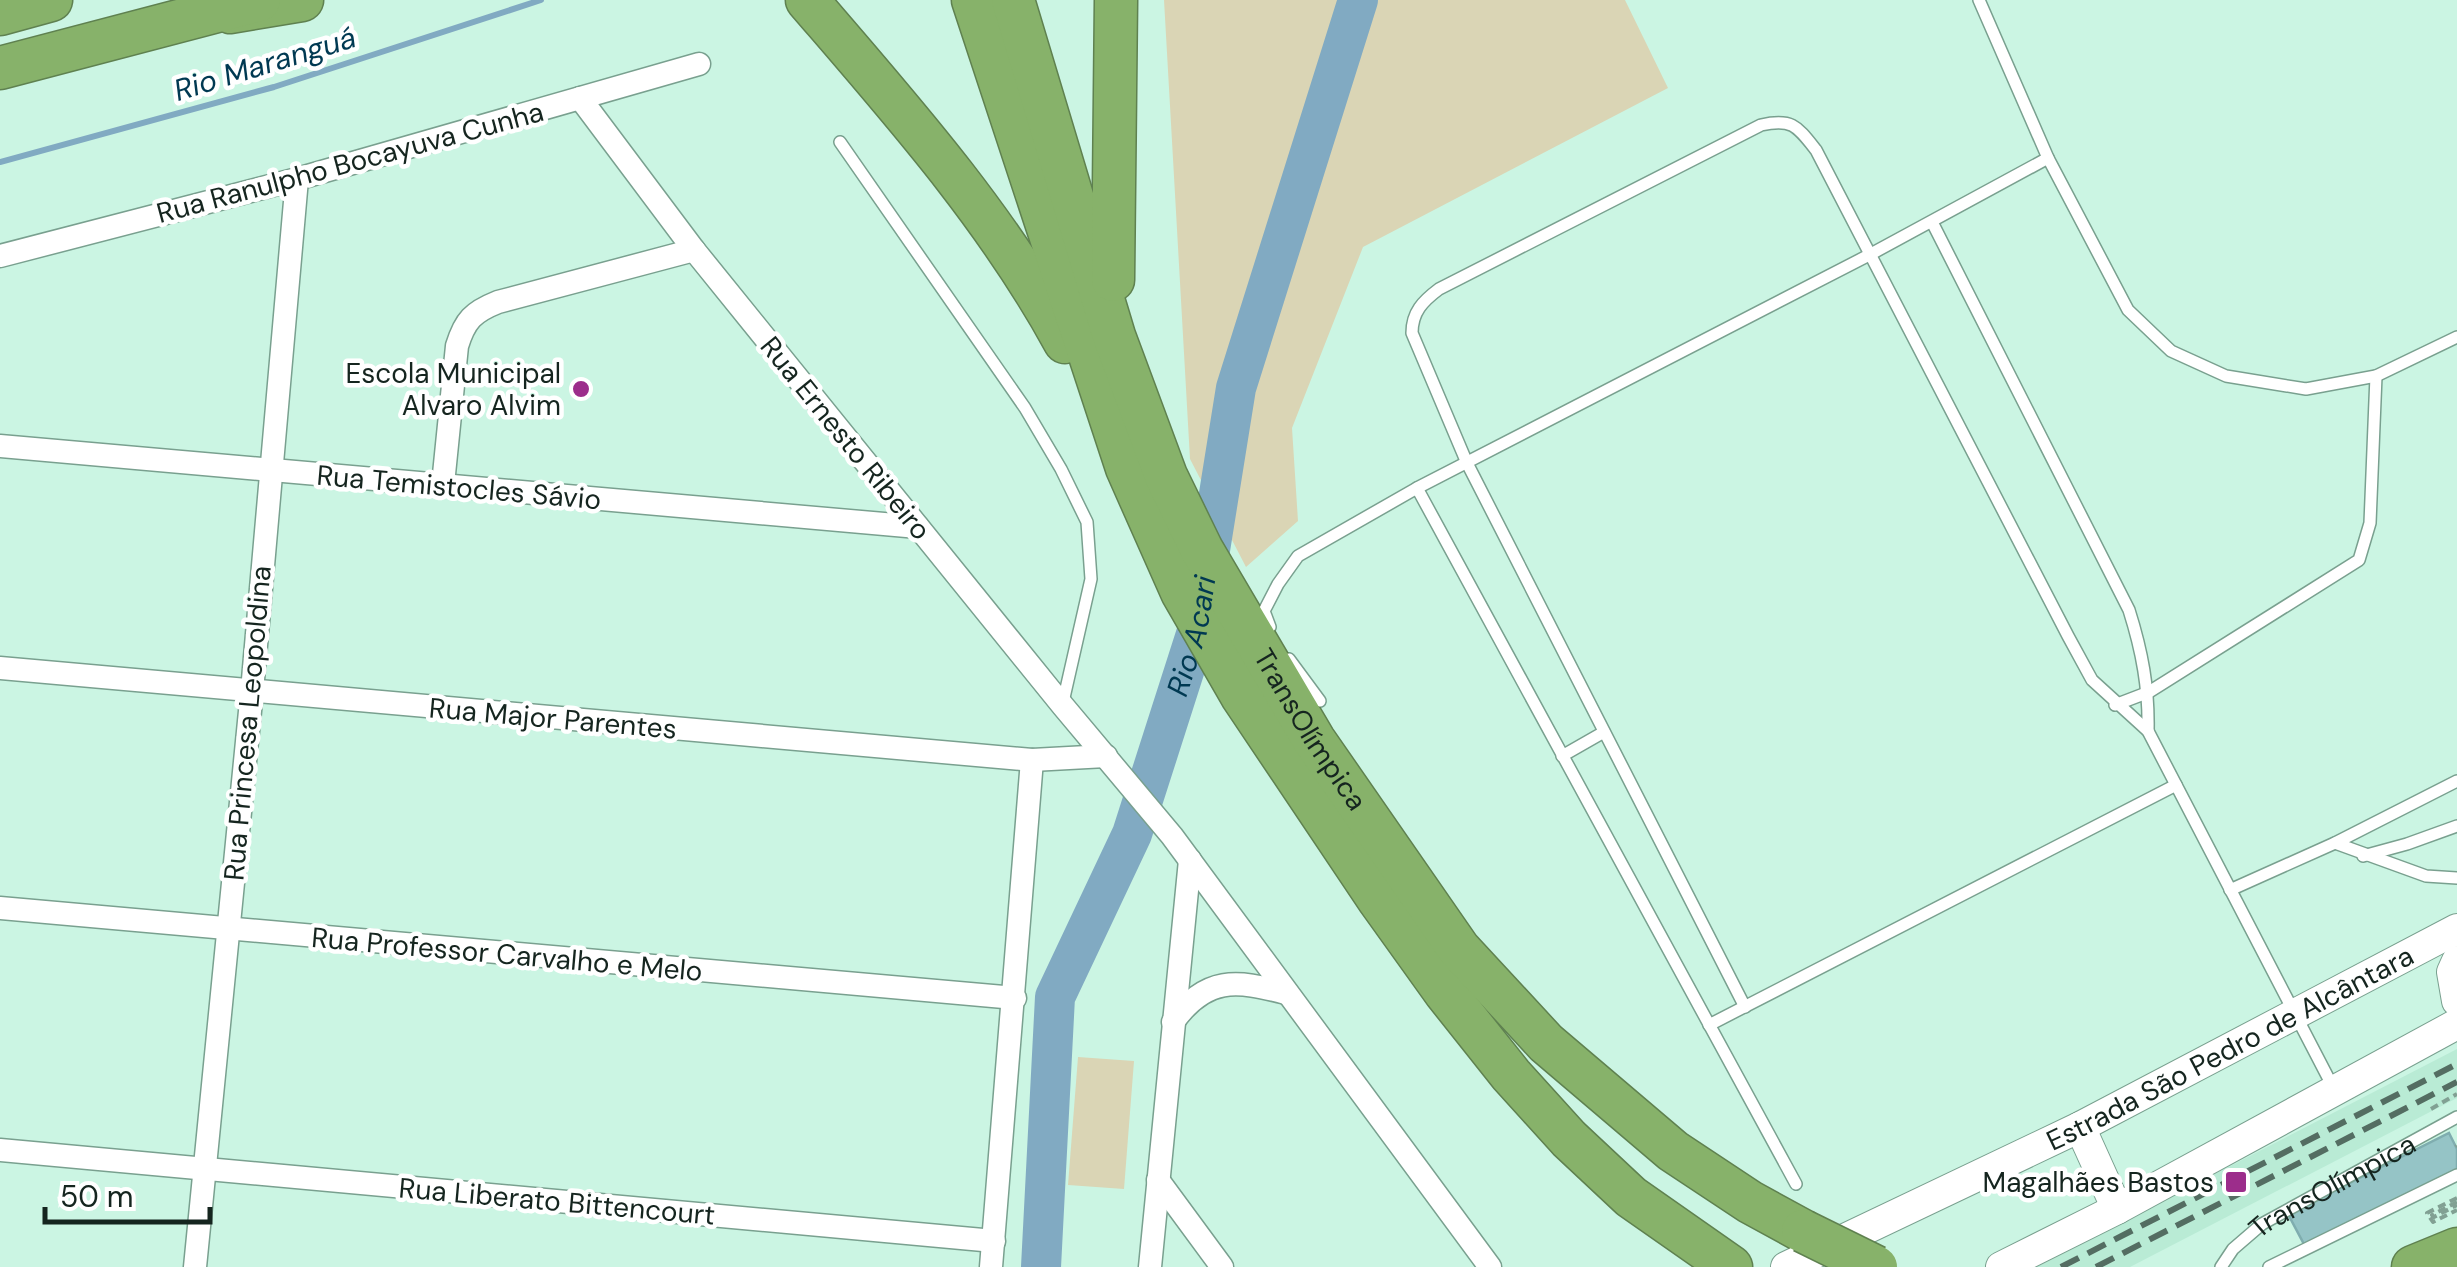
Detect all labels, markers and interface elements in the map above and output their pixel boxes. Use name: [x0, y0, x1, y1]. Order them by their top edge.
water label: Rio Maranguá: [169, 17, 361, 110]
street label: Rua Ranulpho Bocayuva Cunha: [153, 93, 548, 232]
street label: Rua Ernesto Ribeiro: [752, 329, 939, 548]
place label: Escola Municipal Alvaro Alvim: [345, 355, 561, 424]
marker: Escola Municipal Alvaro Alvim: [570, 378, 592, 400]
street label: Rua Temistocles Sávio: [315, 457, 603, 518]
street label: Rua Princesa Leopoldina: [215, 564, 280, 882]
water label: Rio Acari: [1157, 572, 1225, 701]
street label: TransOlímpica: [1245, 642, 1375, 818]
street label: Rua Major Parentes: [428, 689, 678, 748]
street label: Rua Professor Carvalho e Melo: [310, 919, 704, 990]
street label: Estrada São Pedro de Alcântara: [2040, 937, 2420, 1159]
street label: TransOlímpica: [2241, 1125, 2422, 1246]
scale bar: [45, 1162, 210, 1224]
place label: Magalhães Bastos: [1983, 1164, 2214, 1201]
street label: Rua Liberato Bittencourt: [397, 1169, 717, 1234]
marker: Magalhães Bastos: [2223, 1169, 2249, 1195]
text: 50 m: [60, 1177, 134, 1216]

